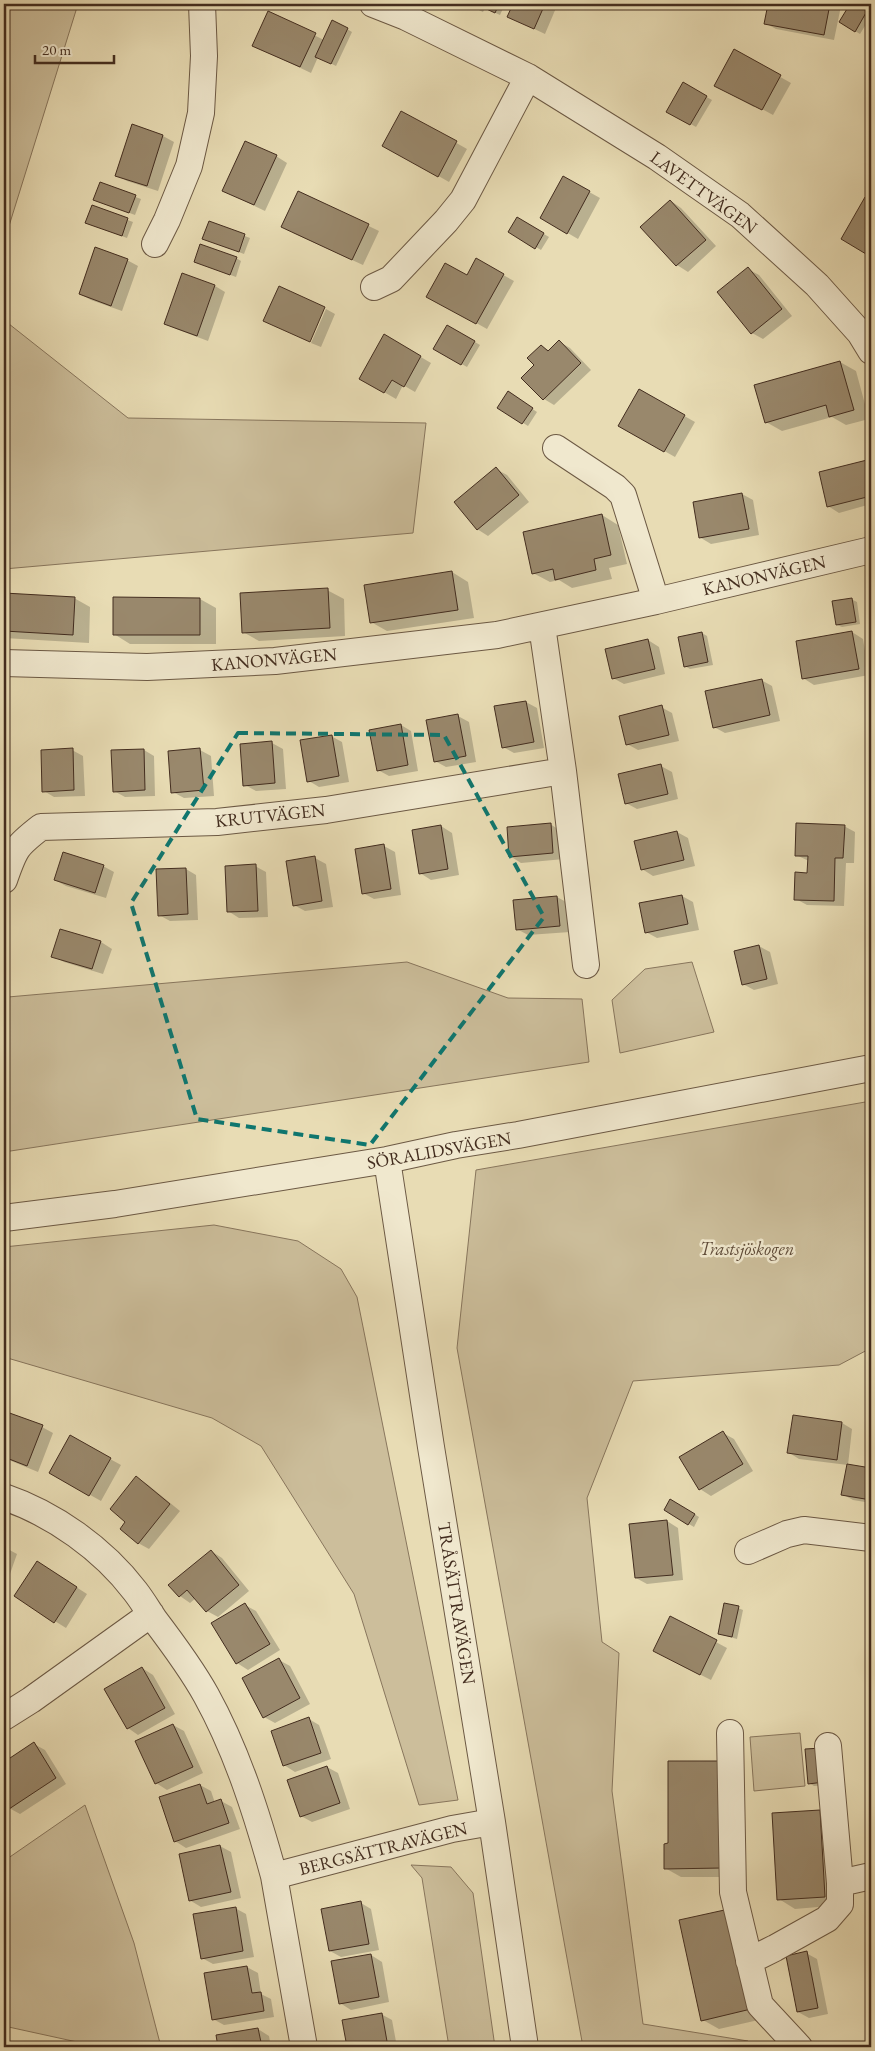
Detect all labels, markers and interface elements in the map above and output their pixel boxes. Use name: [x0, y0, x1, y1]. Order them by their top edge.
scale bar: [35, 32, 114, 64]
text: 20 m: [42, 40, 71, 59]
street label: LAVETTVÄGEN: [646, 145, 763, 239]
street label: KANONVÄGEN: [700, 549, 829, 600]
street label: KANONVÄGEN: [210, 642, 339, 676]
street label: KRUTVÄGEN: [214, 798, 327, 832]
street label: SÖRALIDSVÄGEN: [365, 1126, 514, 1174]
park label: Trastsjöskogen: [700, 1237, 794, 1261]
street label: TRÅSÄTTRAVÄGEN: [433, 1520, 481, 1687]
street label: BERGSÄTTRAVÄGEN: [296, 1816, 470, 1880]

